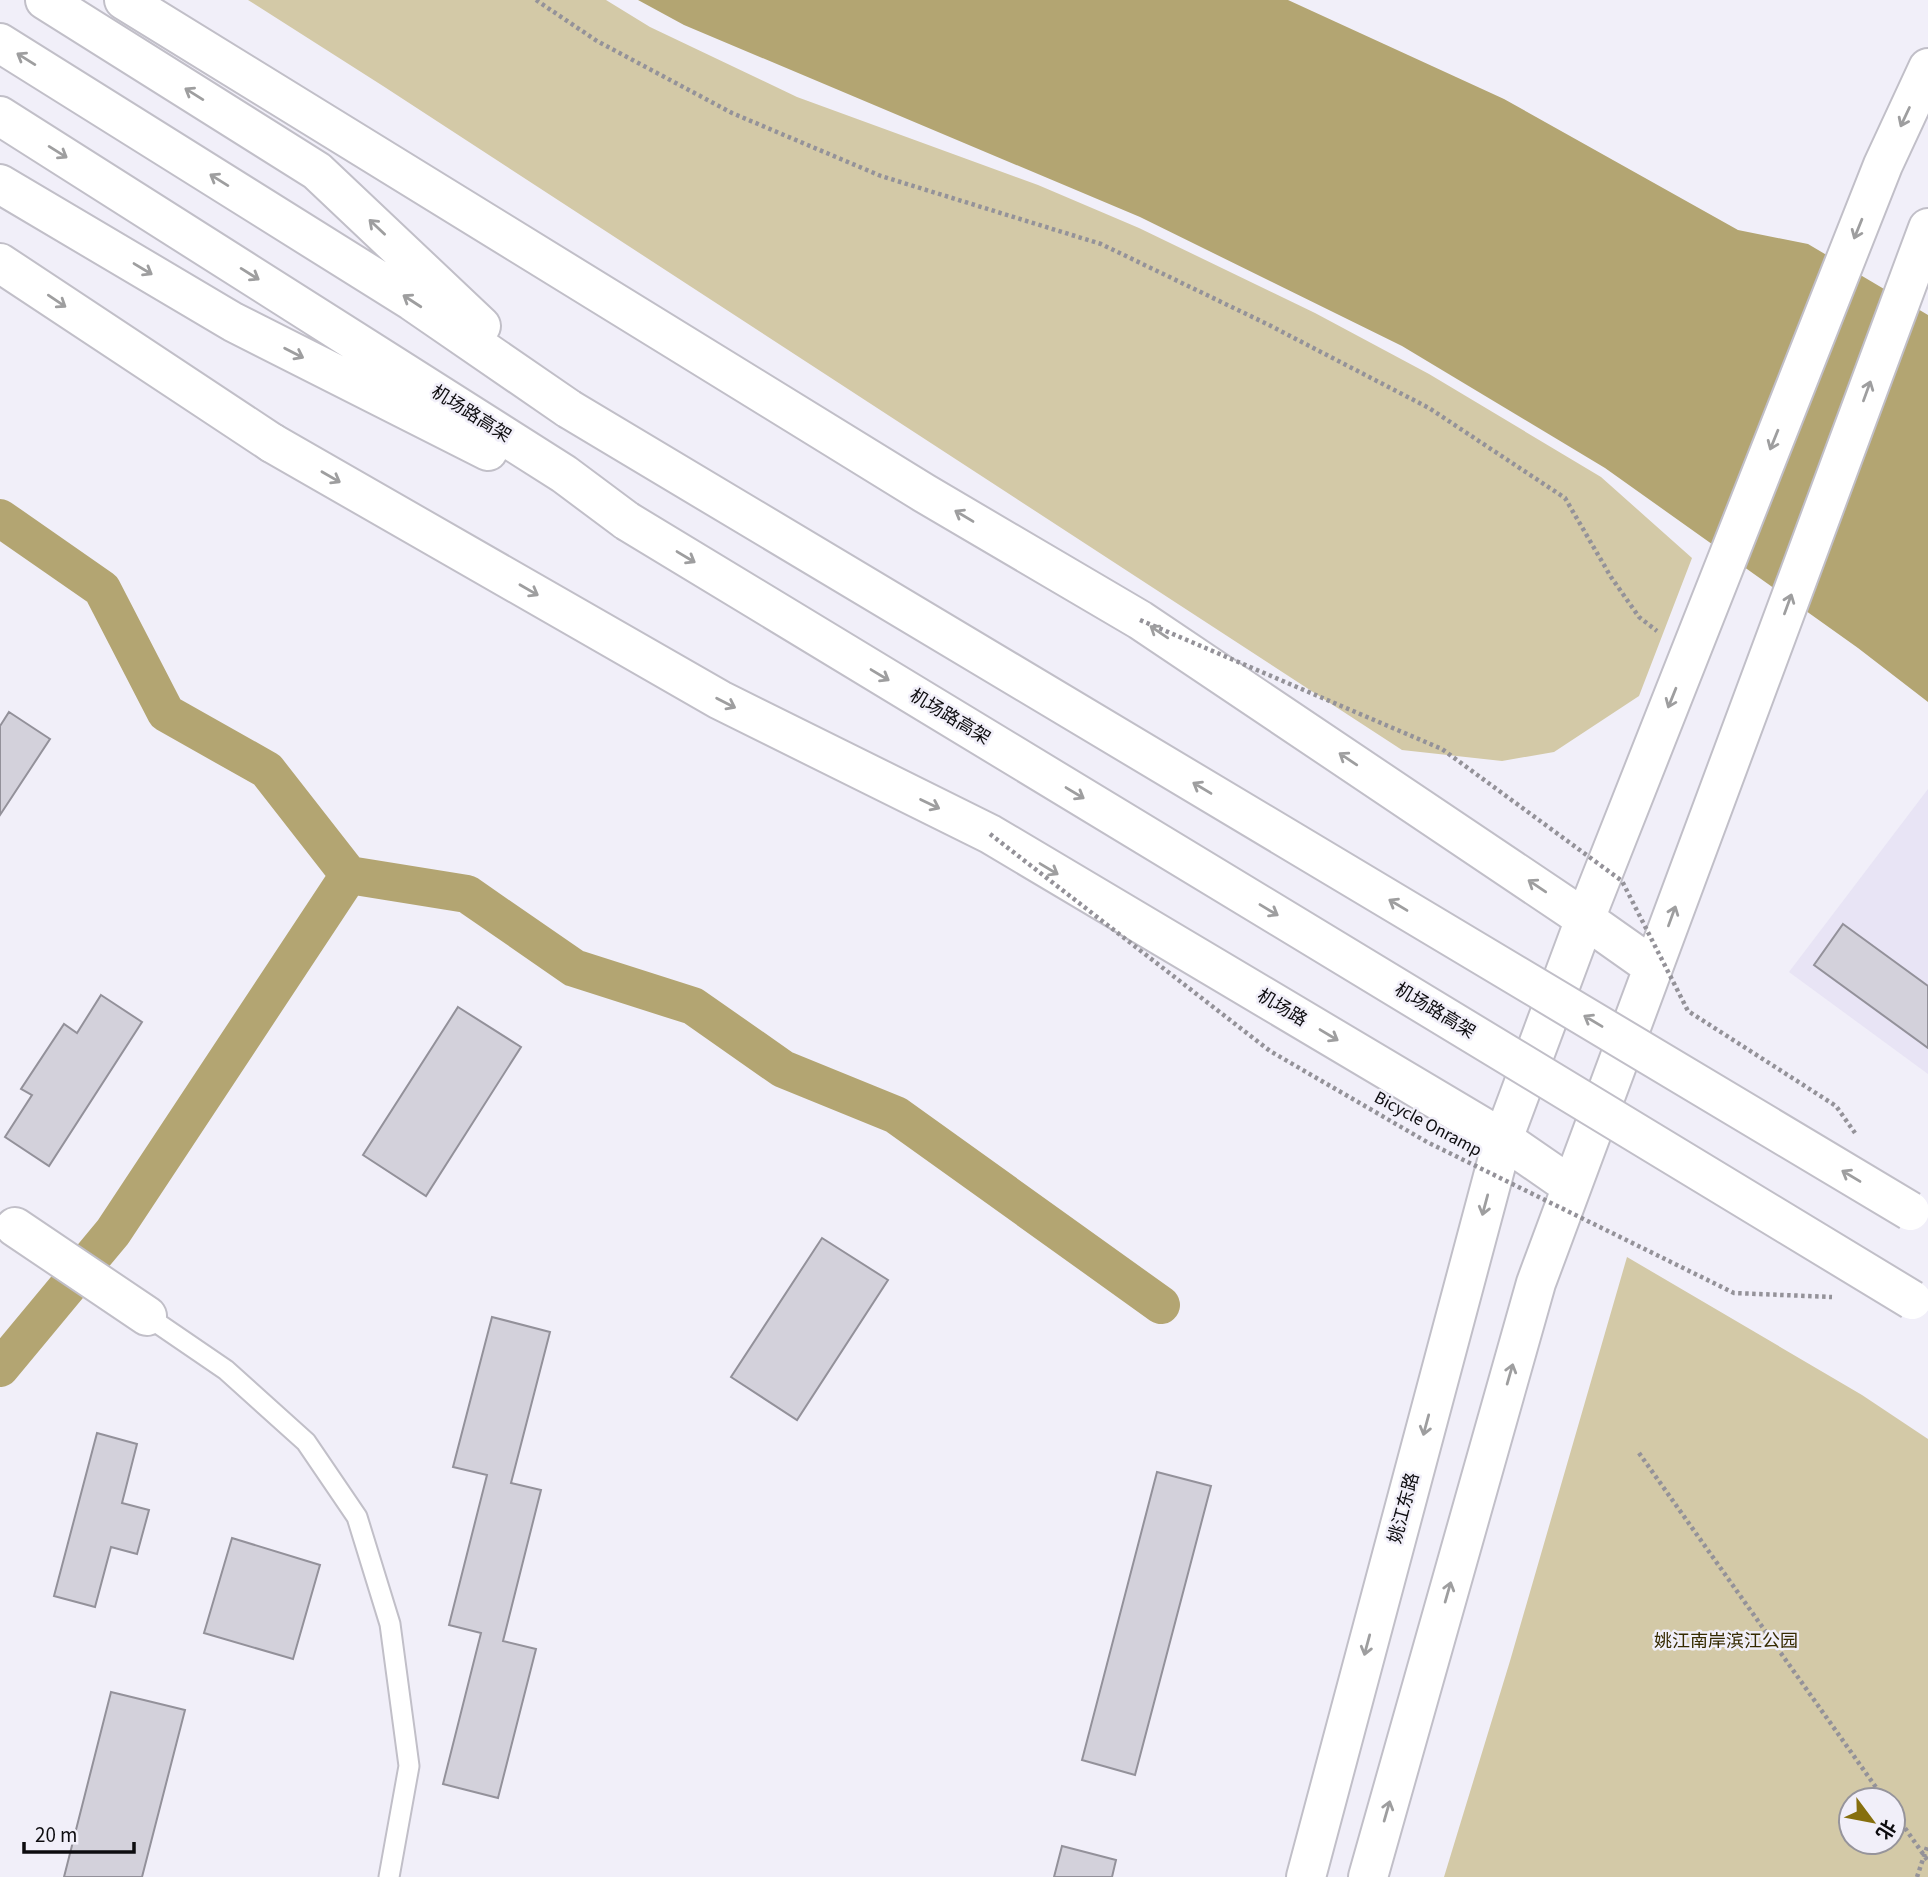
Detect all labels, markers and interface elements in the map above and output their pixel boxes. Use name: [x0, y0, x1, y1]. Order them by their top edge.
one-way arrow: [17, 52, 37, 66]
one-way arrow: [185, 86, 205, 100]
one-way arrow: [1898, 106, 1912, 127]
one-way arrow: [47, 146, 67, 160]
one-way arrow: [210, 173, 229, 188]
one-way arrow: [1850, 217, 1863, 239]
one-way arrow: [369, 219, 386, 236]
one-way arrow: [132, 263, 153, 276]
one-way arrow: [239, 268, 259, 282]
one-way arrow: [46, 294, 66, 308]
one-way arrow: [402, 294, 422, 308]
one-way arrow: [283, 347, 304, 361]
street label: 机场路高架: [426, 380, 516, 448]
one-way arrow: [1862, 381, 1874, 403]
one-way arrow: [1767, 429, 1780, 451]
one-way arrow: [321, 470, 341, 484]
one-way arrow: [954, 509, 974, 523]
one-way arrow: [675, 550, 695, 564]
one-way arrow: [518, 583, 538, 597]
one-way arrow: [1782, 594, 1795, 616]
one-way arrow: [1150, 625, 1169, 640]
one-way arrow: [870, 668, 890, 682]
street label: 机场路高架: [905, 683, 995, 751]
one-way arrow: [1665, 686, 1678, 708]
one-way arrow: [715, 697, 736, 710]
one-way arrow: [1339, 752, 1358, 766]
one-way arrow: [1193, 781, 1213, 795]
one-way arrow: [1064, 786, 1084, 800]
one-way arrow: [919, 798, 940, 812]
one-way arrow: [1038, 863, 1059, 876]
one-way arrow: [1527, 879, 1547, 893]
one-way arrow: [1388, 897, 1408, 911]
one-way arrow: [1259, 904, 1279, 918]
one-way arrow: [1667, 905, 1679, 927]
street label: 机场路高架: [1390, 977, 1480, 1045]
street label: 机场路: [1252, 983, 1312, 1033]
one-way arrow: [1583, 1014, 1603, 1028]
one-way arrow: [1318, 1029, 1338, 1043]
street label: Bicycle Onramp: [1370, 1085, 1486, 1163]
one-way arrow: [1842, 1169, 1862, 1183]
one-way arrow: [1478, 1194, 1491, 1216]
one-way arrow: [1505, 1363, 1518, 1385]
one-way arrow: [1419, 1414, 1432, 1436]
street label: 姚江东路: [1383, 1470, 1425, 1546]
one-way arrow: [1443, 1582, 1456, 1604]
park label: 姚江南岸滨江公园: [1654, 1629, 1798, 1654]
one-way arrow: [1360, 1634, 1373, 1656]
north arrow: [1837, 1786, 1907, 1856]
one-way arrow: [1381, 1801, 1394, 1823]
scale bar: [24, 1811, 135, 1855]
text: 北: [1869, 1814, 1902, 1844]
text: 20 m: [35, 1820, 77, 1850]

